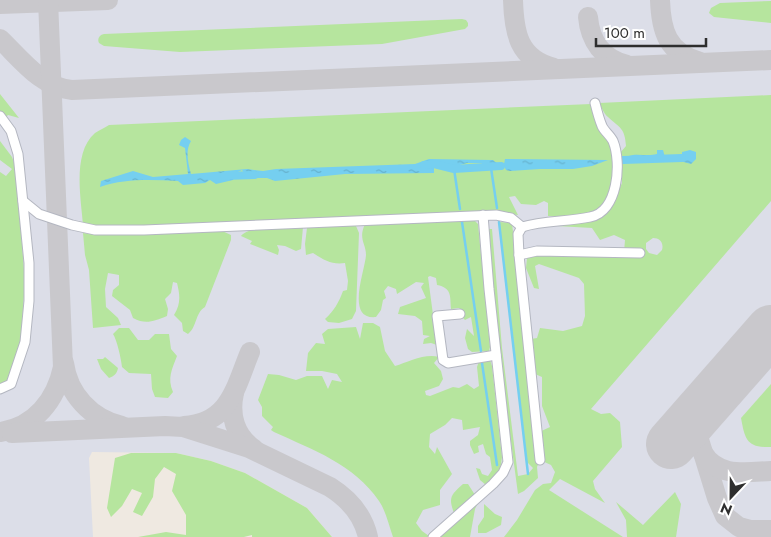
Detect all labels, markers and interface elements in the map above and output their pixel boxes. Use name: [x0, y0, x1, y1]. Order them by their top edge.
scale bar: [596, 15, 706, 47]
text: 100 m: [604, 22, 645, 44]
north arrow: [706, 472, 756, 522]
text: N: [717, 498, 735, 520]

